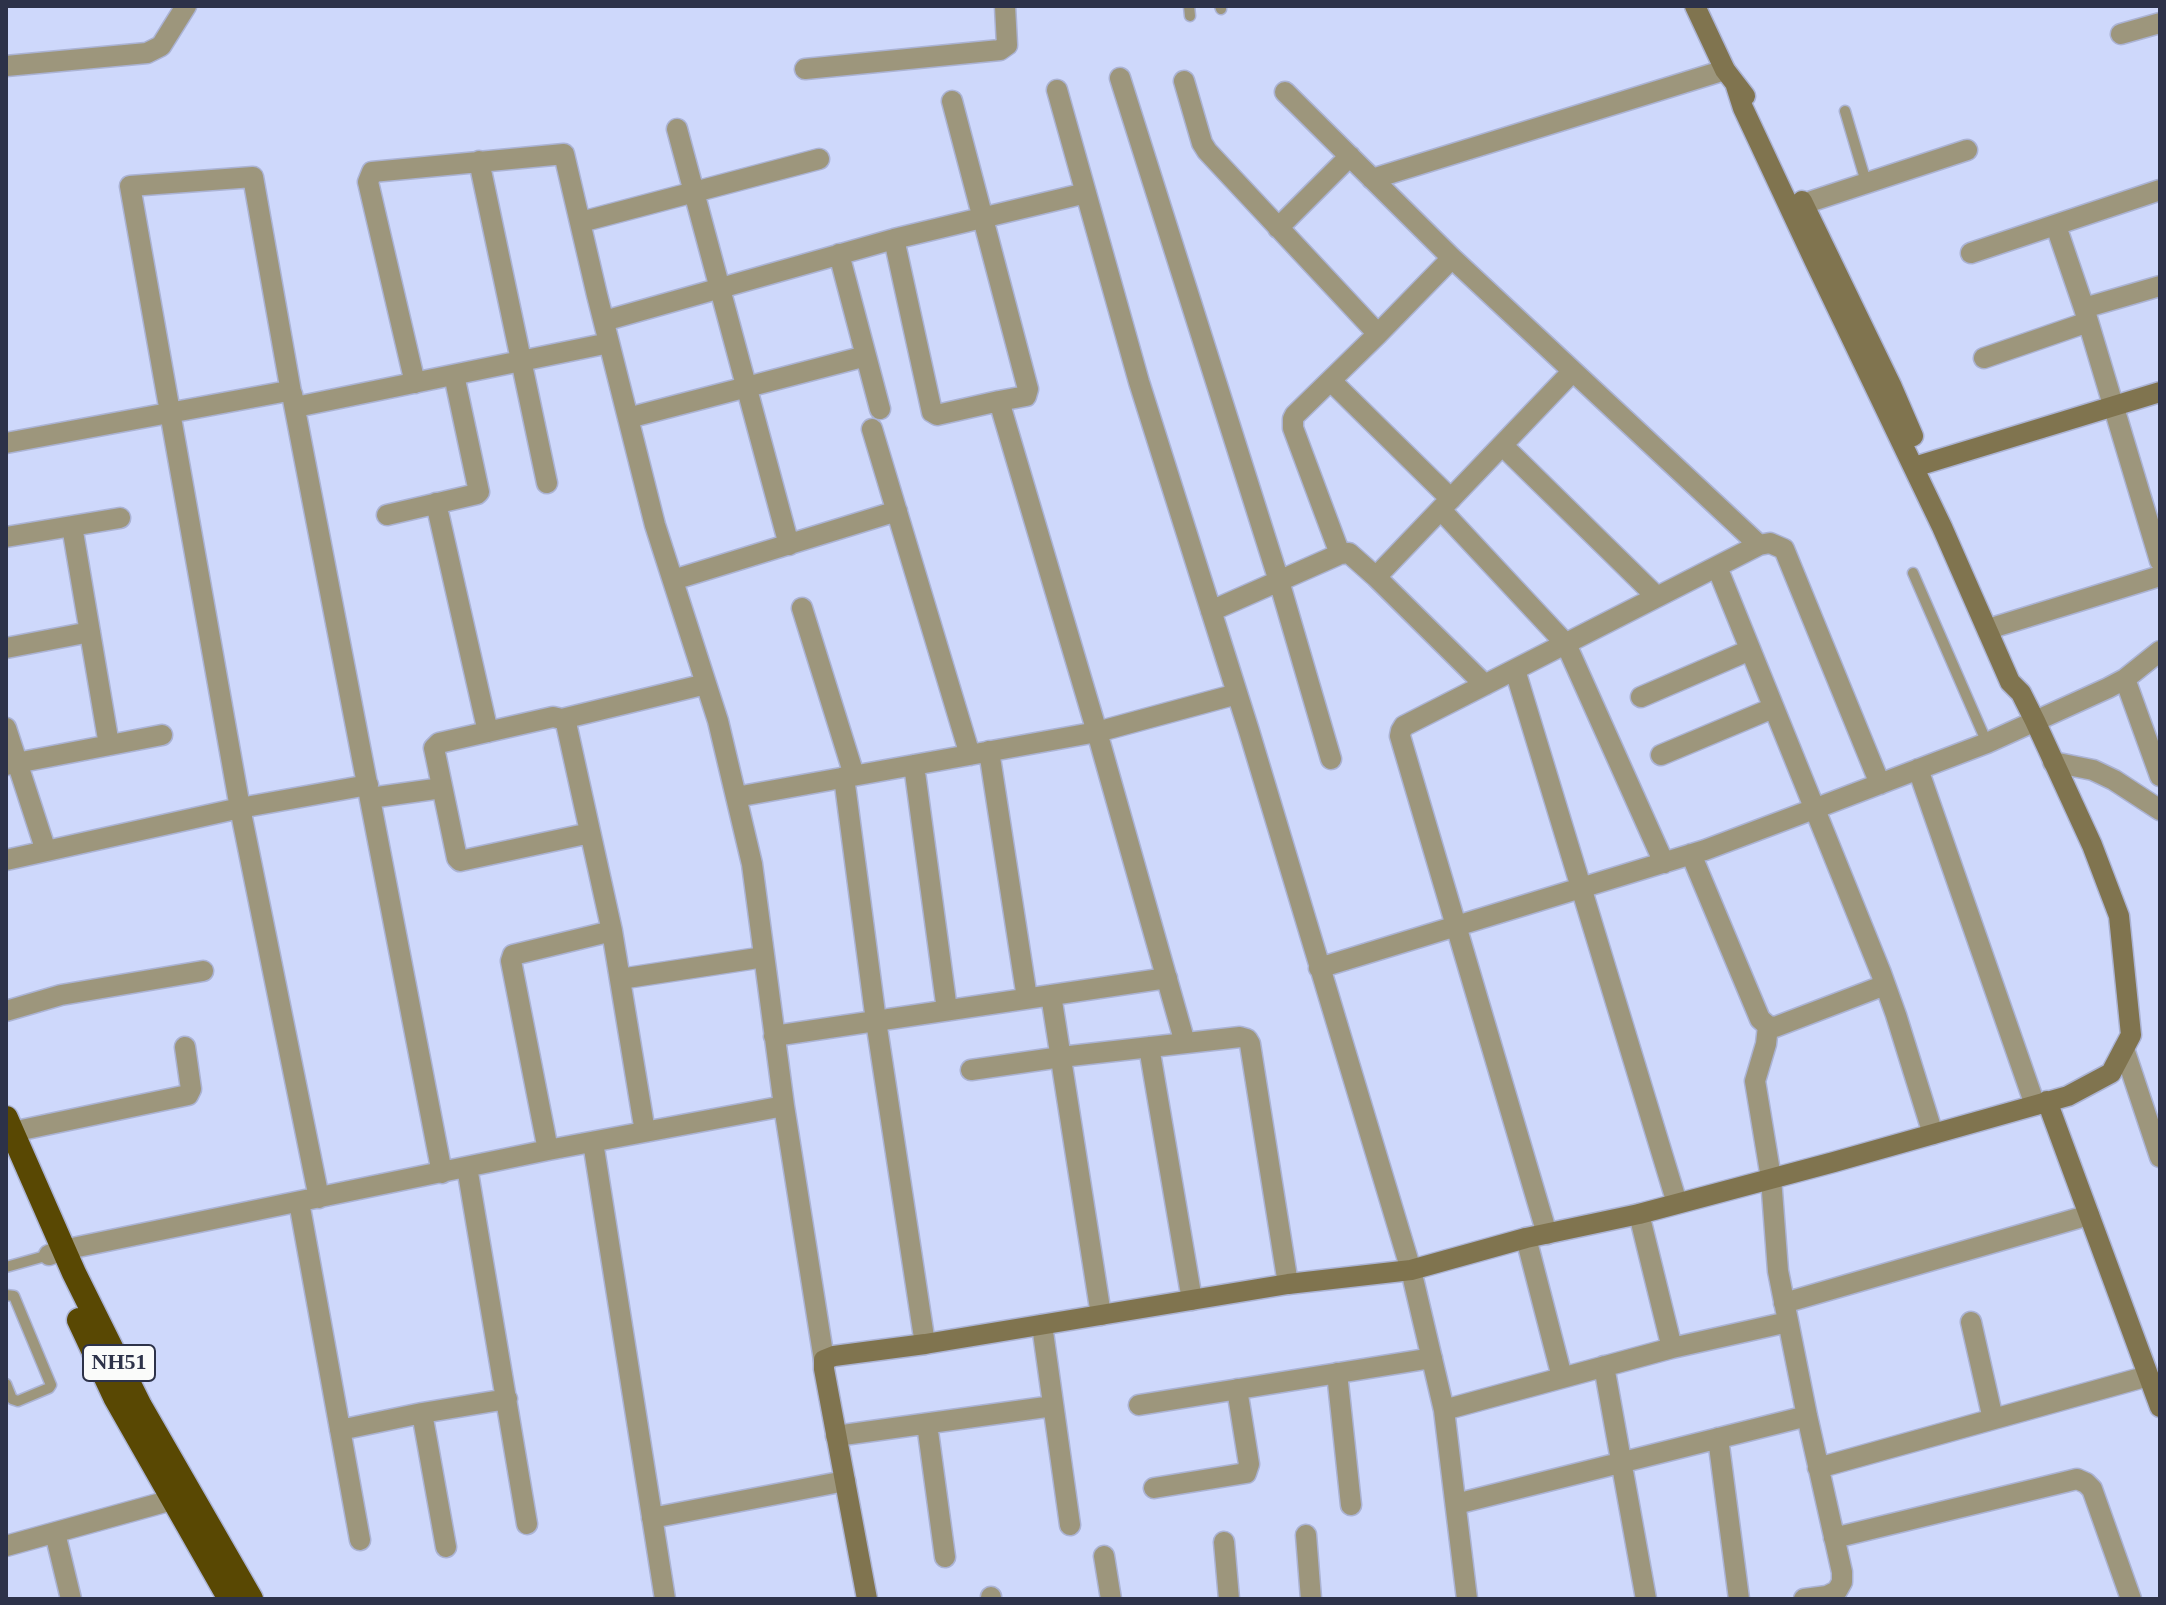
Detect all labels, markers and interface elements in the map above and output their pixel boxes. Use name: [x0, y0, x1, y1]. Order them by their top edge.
road number: NH51: [83, 1345, 155, 1381]

